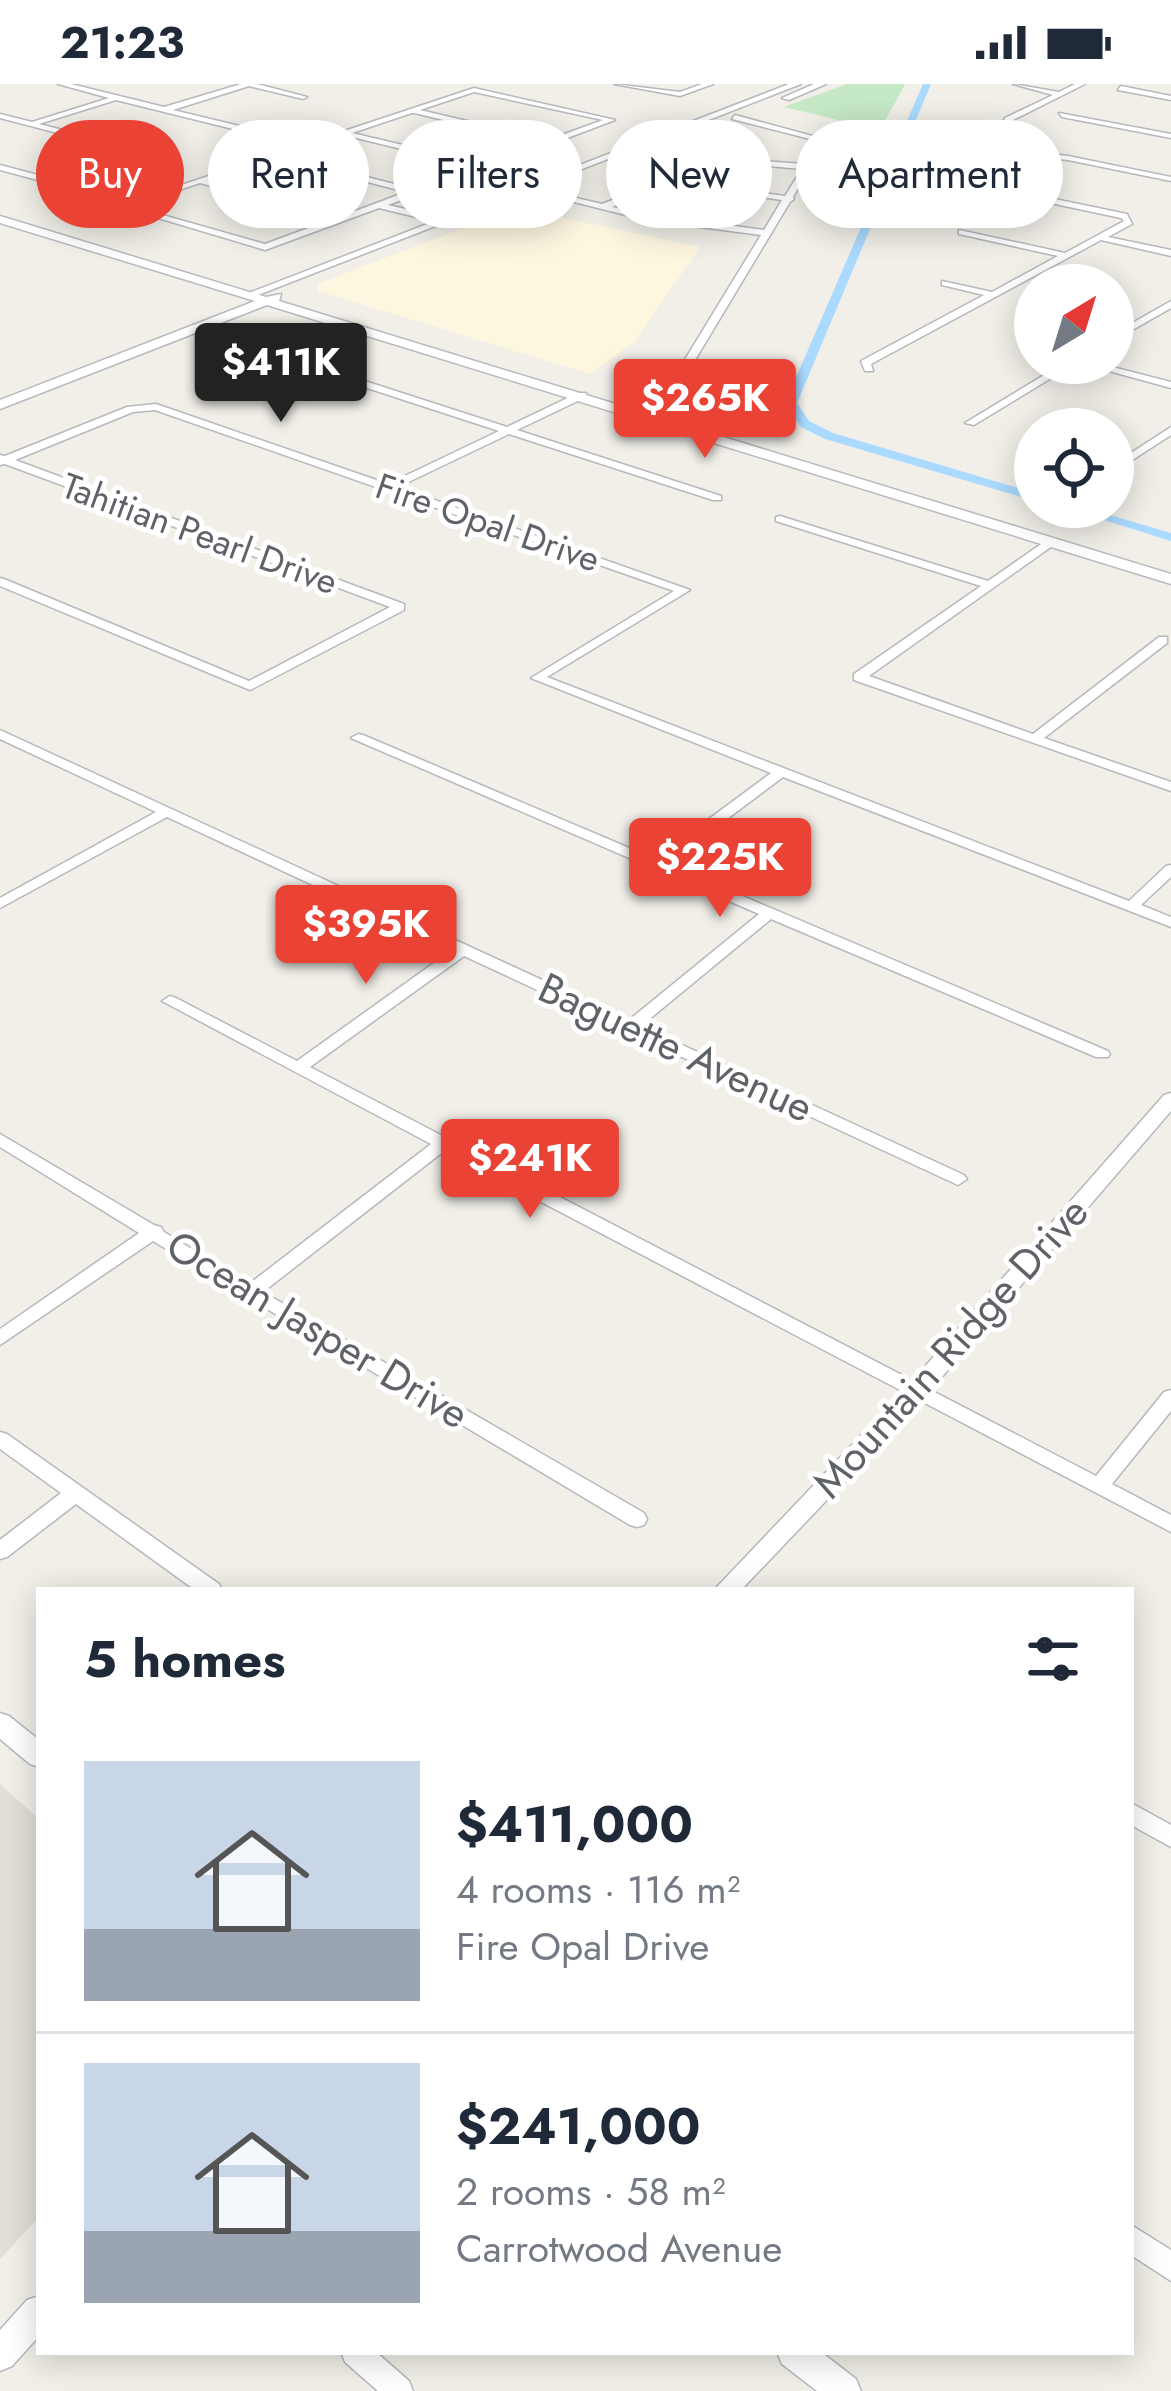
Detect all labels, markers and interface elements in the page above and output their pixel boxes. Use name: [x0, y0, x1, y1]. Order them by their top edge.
text: 21:23: [60, 10, 184, 75]
chip: Buy: [36, 120, 184, 228]
chip: Rent: [208, 120, 369, 228]
chip: Filters: [393, 120, 582, 228]
chip: New: [606, 120, 772, 228]
chip: Apartment: [796, 120, 1063, 228]
north arrow: [1014, 264, 1134, 384]
map controls: [1014, 264, 1134, 528]
pin: $411K: [197, 323, 365, 425]
text: $411K: [222, 333, 340, 390]
pin: $265K: [621, 359, 789, 461]
text: $265K: [641, 369, 769, 426]
button: locate: [1014, 408, 1134, 528]
street label: Tahitian Pearl Drive: [55, 459, 345, 607]
street label: Fire Opal Drive: [369, 459, 607, 585]
pin: $225K: [636, 818, 804, 920]
text: $225K: [656, 828, 784, 885]
pin: $395K: [282, 885, 450, 987]
text: $395K: [303, 895, 429, 952]
street label: Baguette Avenue: [529, 957, 823, 1138]
pin: $241K: [446, 1119, 614, 1221]
text: $241K: [468, 1129, 592, 1186]
street label: Mountain Ridge Drive: [798, 1183, 1102, 1511]
street label: Ocean Jasper Drive: [155, 1215, 480, 1444]
text: 5 homes: [84, 1622, 286, 1696]
icon: filters: [1020, 1626, 1086, 1692]
text: $411,000: [456, 1787, 693, 1861]
icon: home: [180, 1809, 324, 1953]
text: 4 rooms · 116 m²: [456, 1861, 740, 1918]
text: Fire Opal Drive: [456, 1918, 709, 1975]
text: $241,000: [456, 2089, 701, 2163]
icon: home: [180, 2111, 324, 2255]
text: 2 rooms · 58 m²: [456, 2163, 725, 2220]
text: Carrotwood Avenue: [456, 2220, 782, 2277]

